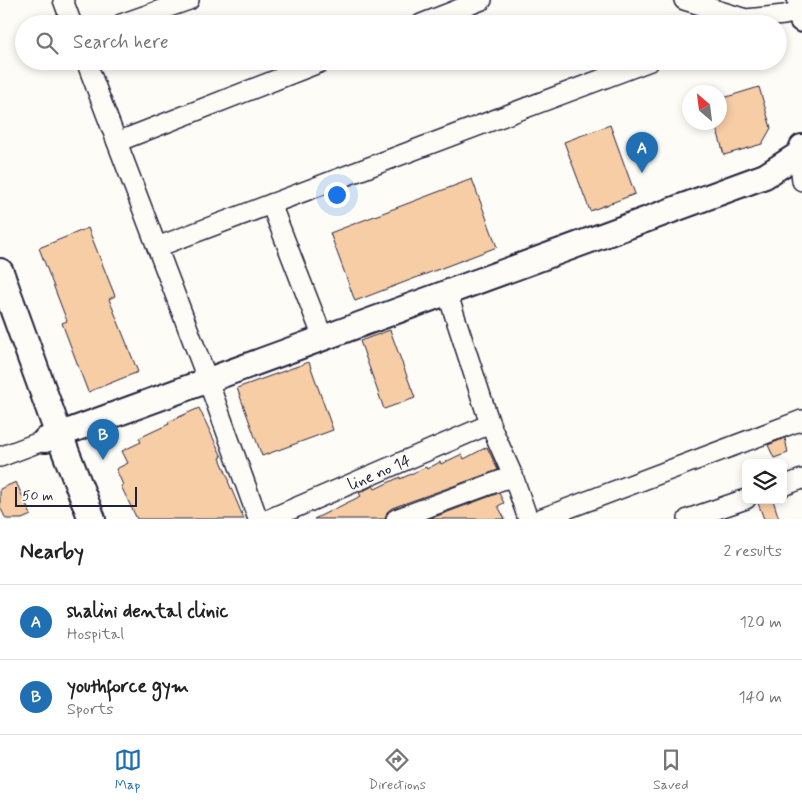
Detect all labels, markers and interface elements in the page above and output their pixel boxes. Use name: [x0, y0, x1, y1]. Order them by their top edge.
search box: [15, 15, 787, 70]
icon: search: [33, 29, 61, 57]
text: Search here: [73, 30, 169, 55]
north arrow: [682, 85, 727, 130]
pin: A: [626, 132, 658, 173]
your location: [324, 182, 350, 208]
pin: B: [87, 419, 119, 460]
street label: line no 14: [345, 450, 415, 496]
map controls: [742, 459, 787, 504]
button: layers: [742, 459, 787, 504]
scale bar: [15, 484, 138, 507]
text: 50 m: [22, 487, 53, 505]
text: Nearby: [20, 538, 84, 566]
text: 2 results: [724, 541, 782, 562]
text: shalini dental clinic: [67, 599, 228, 624]
text: A: [31, 612, 41, 633]
text: 120 m: [740, 612, 782, 633]
text: Hospital: [67, 624, 124, 645]
text: youthforce gym: [67, 674, 189, 699]
text: B: [31, 687, 41, 708]
text: 140 m: [738, 687, 782, 708]
text: Sports: [67, 699, 113, 720]
tab: Map: [114, 746, 142, 794]
tab: Directions: [369, 746, 426, 794]
tab: Saved: [653, 746, 688, 794]

